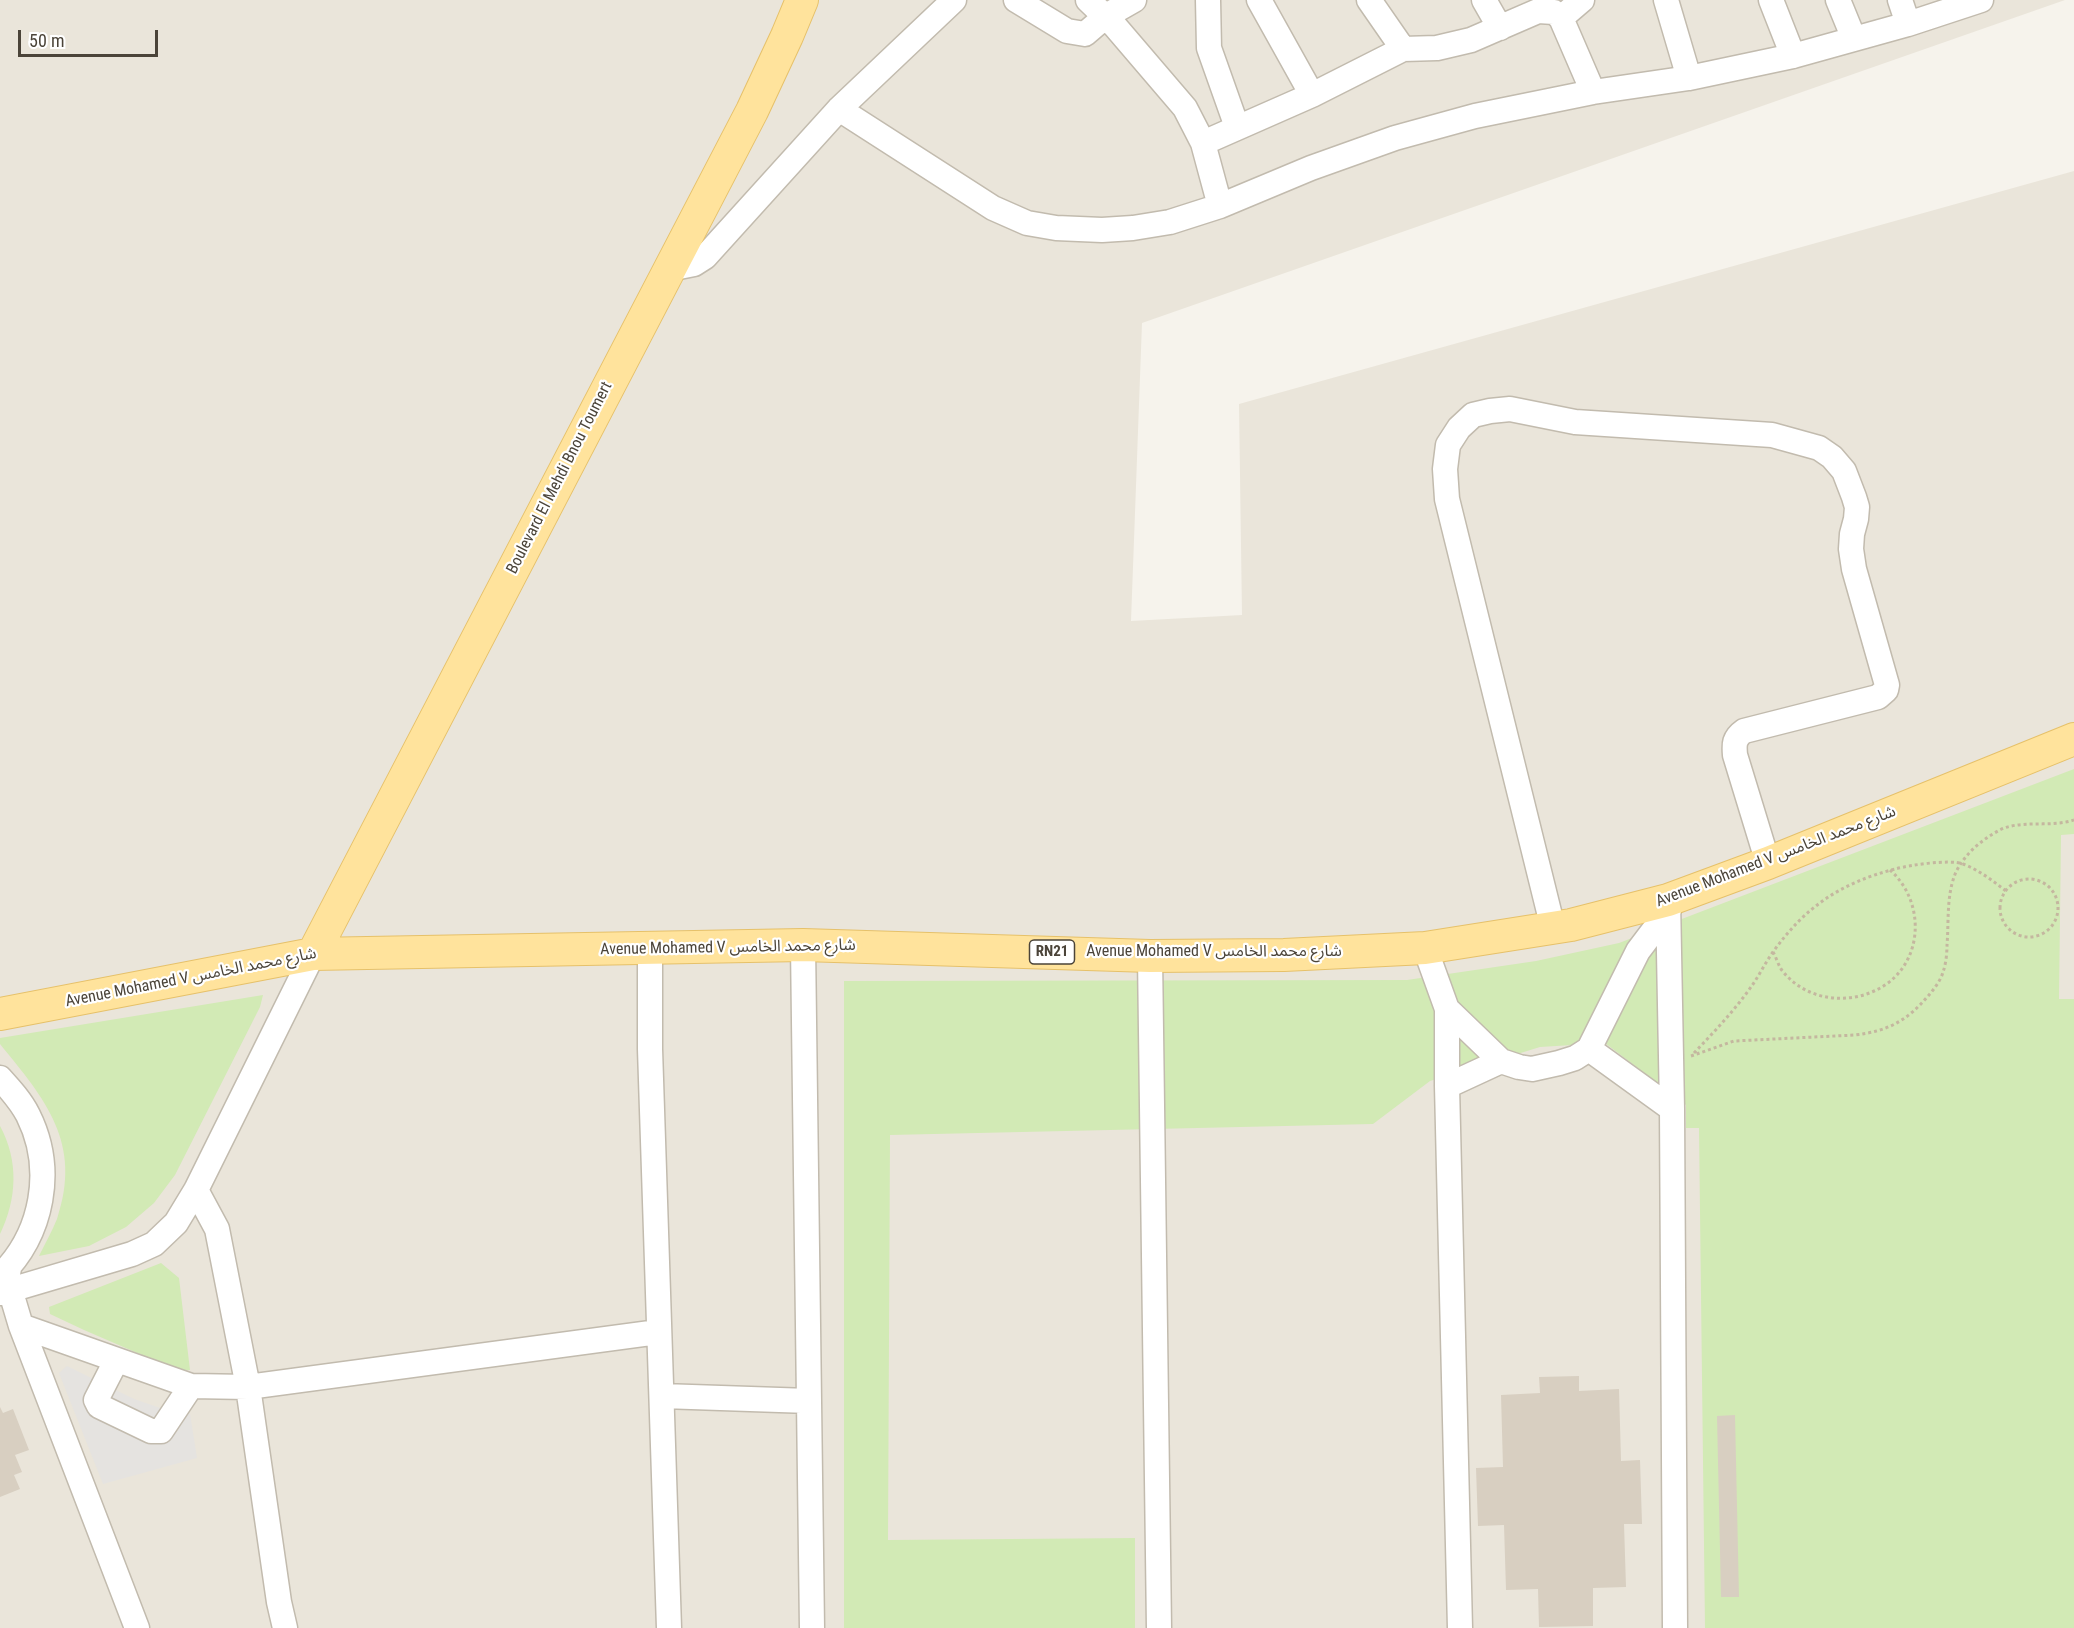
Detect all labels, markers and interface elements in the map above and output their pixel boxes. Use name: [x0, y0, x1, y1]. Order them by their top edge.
scale bar: [21, 18, 160, 56]
text: 50 m: [29, 30, 64, 51]
street label: Boulevard El Mehdi Bnou Toumert: [503, 379, 617, 577]
street label: Avenue Mohamed V شارع محمد الخامس: [1653, 802, 1899, 912]
street label: Avenue Mohamed V شارع محمد الخامس: [600, 936, 856, 960]
road number: RN21: [1030, 940, 1074, 964]
street label: Avenue Mohamed V شارع محمد الخامس: [1086, 942, 1342, 962]
street label: Avenue Mohamed V شارع محمد الخامس: [64, 944, 318, 1012]

